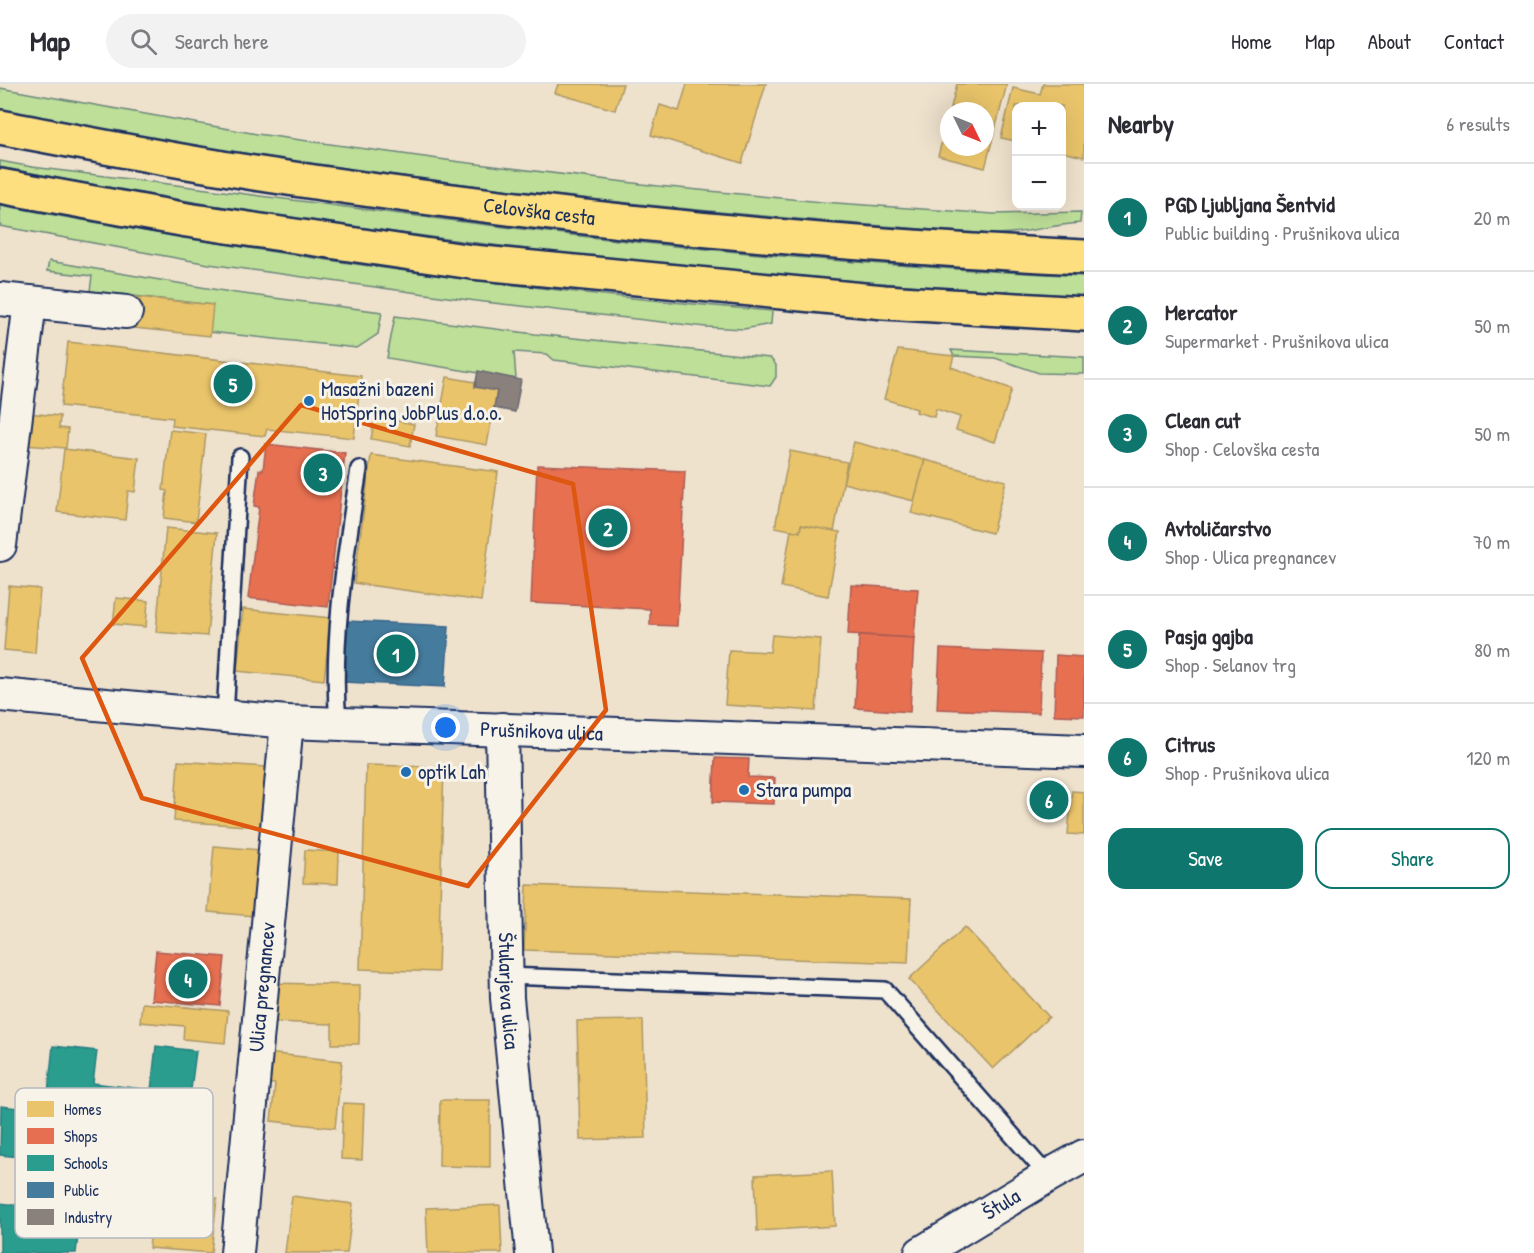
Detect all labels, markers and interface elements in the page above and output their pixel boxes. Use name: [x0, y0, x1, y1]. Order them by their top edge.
search box: [106, 14, 526, 68]
text: Map: [30, 22, 70, 60]
icon: search: [127, 25, 160, 58]
text: Search here: [175, 26, 269, 56]
text: Home: [1231, 27, 1272, 56]
text: Map: [1305, 27, 1335, 56]
text: About: [1368, 27, 1411, 56]
text: Contact: [1444, 27, 1504, 56]
north arrow: [940, 102, 994, 156]
map controls: [1012, 102, 1066, 210]
button: +: [1012, 102, 1066, 156]
text: Nearby: [1108, 106, 1174, 141]
text: 6 results: [1446, 110, 1510, 137]
button: −: [1012, 156, 1066, 210]
text: PGD Ljubljana Šentvid: [1165, 189, 1335, 219]
street label: Celovška cesta: [482, 190, 597, 232]
text: 1: [1124, 204, 1131, 231]
text: 20 m: [1473, 204, 1510, 231]
text: Public building · Prušnikova ulica: [1165, 219, 1399, 246]
text: Mercator: [1165, 297, 1237, 327]
text: 2: [1123, 312, 1132, 339]
text: 50 m: [1474, 312, 1510, 339]
text: Supermarket · Prušnikova ulica: [1165, 327, 1389, 354]
pin: 5: [214, 362, 252, 406]
place label: Masažni bazeni HotSpring JobPlus d.o.o.: [321, 374, 502, 427]
marker: Masažni bazeni HotSpring JobPlus d.o.o.: [302, 394, 316, 408]
text: Clean cut: [1165, 405, 1240, 435]
text: 3: [1123, 420, 1132, 447]
text: 50 m: [1474, 420, 1510, 447]
text: Shop · Celovška cesta: [1165, 435, 1319, 462]
pin: 3: [304, 450, 342, 496]
pin: 2: [588, 506, 628, 550]
text: Avtoličarstvo: [1165, 513, 1271, 543]
text: 4: [1124, 528, 1131, 555]
text: 70 m: [1473, 528, 1510, 555]
text: Shop · Ulica pregnancev: [1165, 543, 1336, 570]
text: Pasja gajba: [1165, 621, 1253, 651]
pin: 1: [376, 632, 416, 676]
text: 5: [1123, 636, 1132, 663]
text: 80 m: [1474, 636, 1510, 663]
text: Shop · Selanov trg: [1165, 651, 1296, 678]
your location: [431, 713, 460, 742]
street label: Prušnikova ulica: [480, 714, 603, 747]
text: Citrus: [1165, 729, 1215, 759]
text: 6: [1124, 744, 1131, 771]
text: 120 m: [1466, 744, 1510, 771]
place label: optik Lah: [418, 757, 486, 786]
text: Shop · Prušnikova ulica: [1165, 759, 1329, 786]
marker: optik Lah: [399, 765, 413, 779]
place label: Stara pumpa: [756, 775, 851, 804]
pin: 6: [1030, 778, 1068, 822]
marker: Stara pumpa: [737, 783, 751, 797]
button: Save: [1108, 828, 1303, 889]
button: Share: [1315, 828, 1510, 889]
street label: Ulica pregnancev: [241, 920, 282, 1053]
street label: Štularjeva ulica: [492, 932, 527, 1051]
pin: 4: [168, 956, 207, 1002]
legend: [15, 1088, 213, 1238]
text: Homes: [64, 1098, 101, 1120]
text: Shops: [64, 1125, 98, 1147]
text: Schools: [64, 1152, 108, 1174]
text: Public: [64, 1179, 100, 1201]
street label: Štula: [977, 1181, 1025, 1226]
text: Industry: [64, 1206, 112, 1228]

